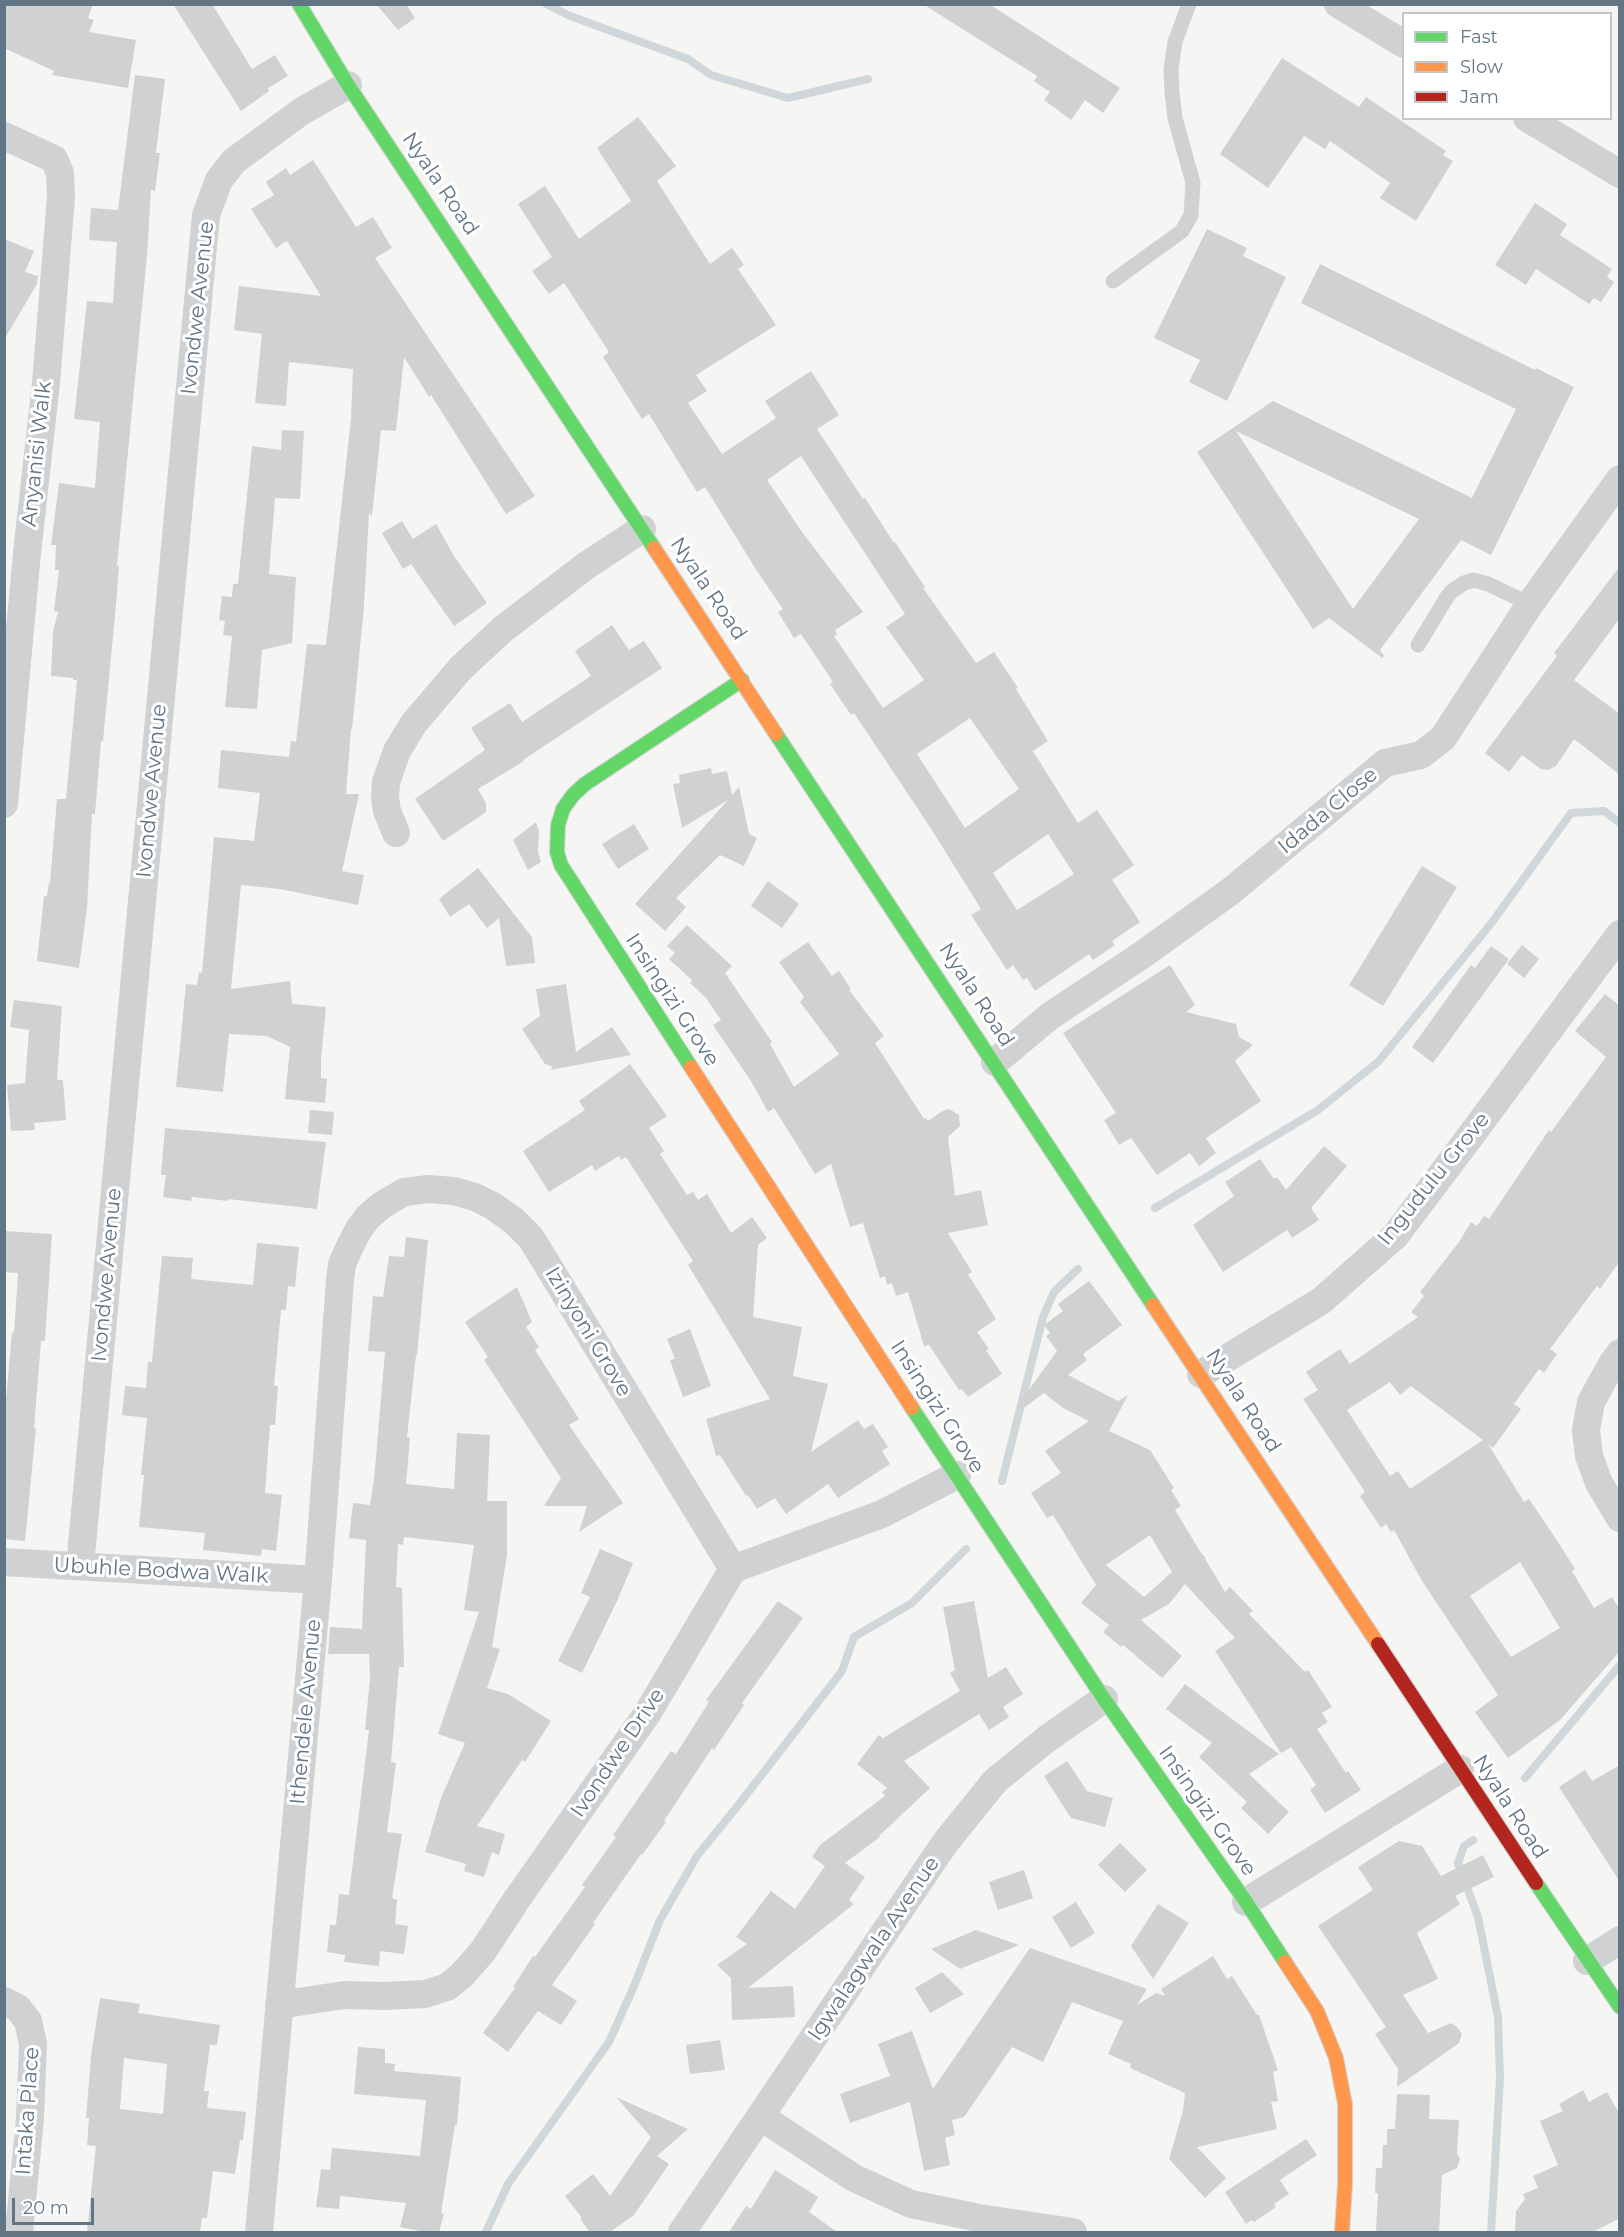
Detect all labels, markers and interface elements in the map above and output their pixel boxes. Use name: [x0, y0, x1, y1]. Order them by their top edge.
legend: [1402, 12, 1612, 120]
text: Fast: [1460, 26, 1498, 48]
text: Slow: [1460, 56, 1503, 78]
text: Jam: [1460, 86, 1499, 108]
street label: Nyala Road: [396, 128, 484, 240]
street label: Ivondwe Avenue: [176, 220, 220, 396]
street label: Anyanisi Walk: [17, 380, 57, 528]
street label: Nyala Road: [664, 533, 752, 645]
street label: Ivondwe Avenue: [132, 703, 172, 879]
street label: Idada Close: [1273, 762, 1383, 860]
street label: Insingizi Grove: [620, 929, 724, 1071]
street label: Nyala Road: [933, 938, 1019, 1052]
street label: Ingudulu Grove: [1373, 1107, 1495, 1251]
street label: Ivondwe Avenue: [87, 1187, 127, 1363]
street label: Izinyoni Grove: [539, 1262, 637, 1402]
street label: Insingizi Grove: [885, 1336, 989, 1478]
street label: Nyala Road: [1200, 1344, 1286, 1458]
street label: Ubuhle Bodwa Walk: [53, 1553, 269, 1589]
street label: Ithendele Avenue: [285, 1618, 327, 1806]
street label: Ivondwe Drive: [566, 1684, 670, 1822]
street label: Insingizi Grove: [1153, 1741, 1261, 1881]
street label: Nyala Road: [1467, 1750, 1553, 1864]
street label: Igwalagwala Avenue: [803, 1852, 945, 2046]
street label: Intaka Place: [11, 2046, 45, 2176]
scale bar: [15, 2186, 98, 2224]
text: 20 m: [23, 2197, 69, 2219]

